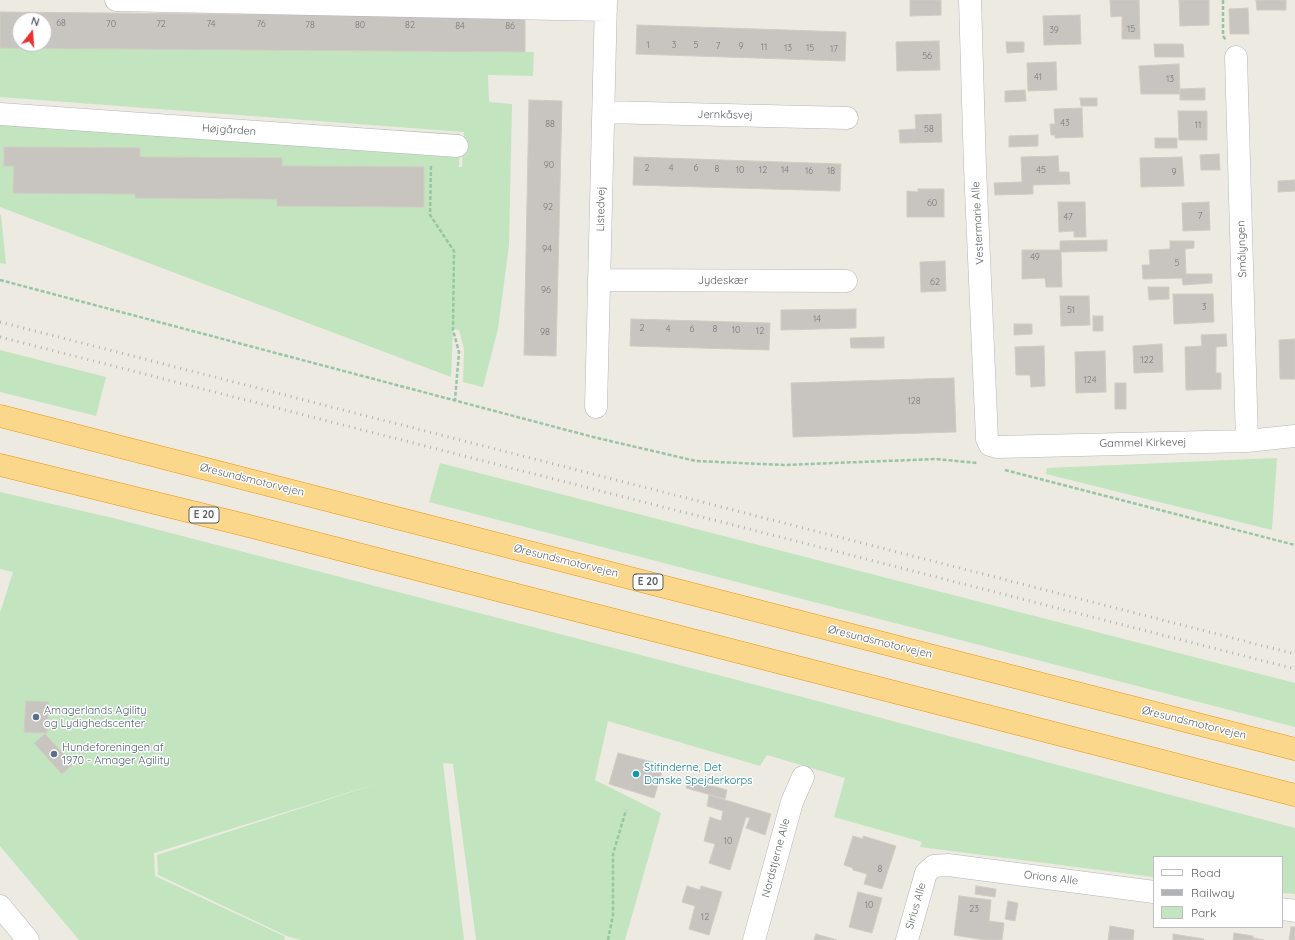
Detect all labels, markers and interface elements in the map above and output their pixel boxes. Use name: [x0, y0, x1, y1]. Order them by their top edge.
north arrow: [12, 12, 52, 52]
text: N: [29, 14, 41, 29]
house number: 68: [56, 18, 66, 28]
house number: 70: [106, 19, 116, 29]
house number: 72: [156, 19, 166, 29]
house number: 74: [207, 19, 215, 29]
house number: 76: [256, 19, 266, 29]
house number: 78: [305, 20, 315, 30]
house number: 80: [355, 20, 365, 30]
house number: 82: [405, 20, 415, 30]
house number: 84: [455, 21, 465, 31]
house number: 86: [505, 21, 515, 31]
house number: 15: [1127, 24, 1135, 34]
house number: 39: [1049, 25, 1059, 35]
house number: 1: [646, 40, 650, 50]
house number: 3: [672, 40, 676, 50]
house number: 5: [694, 40, 698, 50]
house number: 7: [716, 41, 720, 51]
house number: 9: [738, 41, 744, 51]
house number: 11: [761, 42, 767, 52]
house number: 13: [784, 43, 792, 53]
house number: 15: [806, 43, 814, 53]
house number: 17: [830, 44, 838, 54]
house number: 56: [922, 51, 932, 61]
house number: 41: [1034, 72, 1042, 82]
house number: 13: [1166, 74, 1174, 84]
street label: Jernkåsvej: [697, 108, 753, 122]
house number: 43: [1060, 118, 1070, 128]
house number: 88: [545, 119, 555, 129]
house number: 11: [1195, 120, 1201, 130]
street label: Højgården: [201, 122, 257, 138]
house number: 58: [924, 124, 934, 134]
house number: 90: [544, 160, 554, 170]
house number: 2: [645, 163, 649, 173]
house number: 4: [669, 163, 673, 173]
house number: 6: [694, 163, 698, 173]
house number: 8: [715, 164, 719, 174]
house number: 10: [736, 165, 744, 175]
house number: 12: [759, 165, 767, 175]
house number: 14: [781, 165, 789, 175]
house number: 45: [1036, 165, 1046, 175]
house number: 16: [805, 166, 813, 176]
house number: 18: [827, 166, 835, 176]
house number: 9: [1171, 167, 1177, 177]
street label: Vestermarie Alle: [969, 181, 987, 265]
street label: Listedvej: [594, 186, 608, 232]
house number: 60: [927, 198, 937, 208]
house number: 92: [543, 202, 553, 212]
house number: 7: [1198, 211, 1202, 221]
house number: 47: [1063, 212, 1073, 222]
street label: Smålyngen: [1234, 220, 1250, 278]
house number: 94: [542, 244, 552, 254]
house number: 49: [1030, 252, 1040, 262]
house number: 5: [1175, 258, 1179, 268]
street label: Jydeskær: [698, 274, 748, 288]
house number: 62: [930, 277, 940, 287]
house number: 96: [541, 285, 551, 295]
house number: 3: [1202, 302, 1206, 312]
house number: 51: [1067, 305, 1075, 315]
house number: 14: [813, 314, 821, 324]
house number: 2: [640, 323, 644, 333]
house number: 4: [666, 324, 670, 334]
house number: 6: [690, 324, 694, 334]
house number: 8: [713, 324, 717, 334]
house number: 10: [732, 325, 740, 335]
house number: 12: [756, 326, 764, 336]
house number: 98: [540, 327, 550, 337]
house number: 122: [1140, 355, 1154, 365]
house number: 124: [1084, 375, 1096, 385]
house number: 128: [907, 396, 921, 406]
street label: Gammel Kirkevej: [1099, 436, 1187, 450]
street label: Øresundsmotorvejen: [198, 461, 306, 499]
road number: E 20: [189, 507, 219, 523]
street label: Øresundsmotorvejen: [512, 542, 620, 580]
road number: E 20: [633, 574, 663, 590]
street label: Øresundsmotorvejen: [826, 623, 934, 661]
place label: Amagerlands Agility og Lydighedscenter: [44, 704, 146, 730]
street label: Øresundsmotorvejen: [1140, 704, 1248, 742]
marker: Amagerlands Agility og Lydighedscenter: [31, 712, 41, 722]
place label: Hundeforeningen af 1970 - Amager Agility: [62, 741, 169, 767]
marker: Hundeforeningen af 1970 - Amager Agility: [49, 749, 59, 759]
place label: Stifinderne, Det Danske Spejderkorps: [644, 761, 752, 787]
marker: Stifinderne, Det Danske Spejderkorps: [631, 769, 641, 779]
street label: Nordstjerne Alle: [759, 817, 793, 899]
house number: 10: [724, 836, 732, 846]
legend: [1153, 856, 1283, 928]
house number: 8: [878, 864, 882, 874]
text: Road: [1191, 865, 1221, 880]
street label: Orions Alle: [1023, 868, 1079, 888]
street label: Sirius Alle: [903, 881, 929, 931]
text: Railway: [1191, 885, 1235, 900]
house number: 10: [865, 900, 873, 910]
house number: 23: [969, 904, 979, 914]
text: Park: [1191, 905, 1216, 920]
house number: 12: [701, 912, 709, 922]

